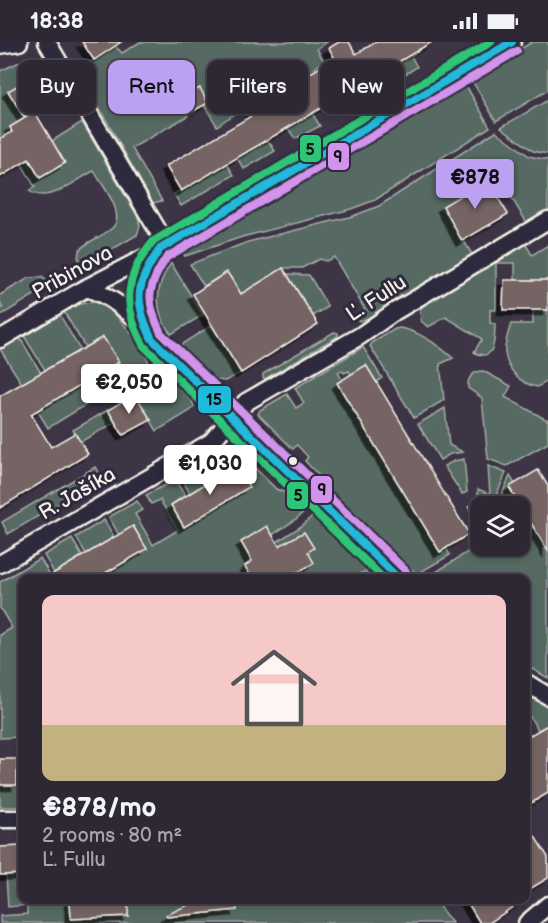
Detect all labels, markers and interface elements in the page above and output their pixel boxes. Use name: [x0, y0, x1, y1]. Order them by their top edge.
text: 18:38: [30, 8, 84, 35]
chip: Buy: [18, 60, 96, 114]
chip: Rent: [108, 60, 195, 114]
chip: Filters: [207, 60, 308, 114]
chip: New: [320, 60, 404, 114]
line badge: 5: [299, 134, 322, 163]
text: 5: [305, 141, 315, 160]
line badge: 9: [327, 142, 350, 171]
text: 9: [333, 148, 343, 167]
pin: €878: [439, 159, 511, 210]
text: €878: [450, 166, 500, 190]
street label: Pribinova: [28, 240, 117, 305]
street label: Ľ. Fullu: [341, 270, 411, 327]
pin: €2,050: [80, 364, 178, 415]
text: €2,050: [95, 371, 163, 395]
line badge: 15: [197, 385, 232, 414]
text: 15: [206, 391, 222, 410]
pin: €1,030: [161, 445, 259, 496]
text: €1,030: [178, 452, 242, 476]
unlabelled marker: [287, 455, 299, 467]
street label: R. Jašíka: [34, 461, 120, 525]
line badge: 9: [310, 475, 333, 504]
line badge: 5: [286, 481, 309, 510]
text: 9: [317, 481, 327, 500]
text: 5: [293, 487, 303, 506]
map controls: [470, 496, 530, 556]
button: layers: [470, 496, 530, 556]
icon: home: [220, 634, 328, 742]
text: €878/mo: [42, 793, 156, 824]
text: 2 rooms · 80 m²: [42, 824, 182, 848]
text: Ľ. Fullu: [42, 848, 106, 872]

